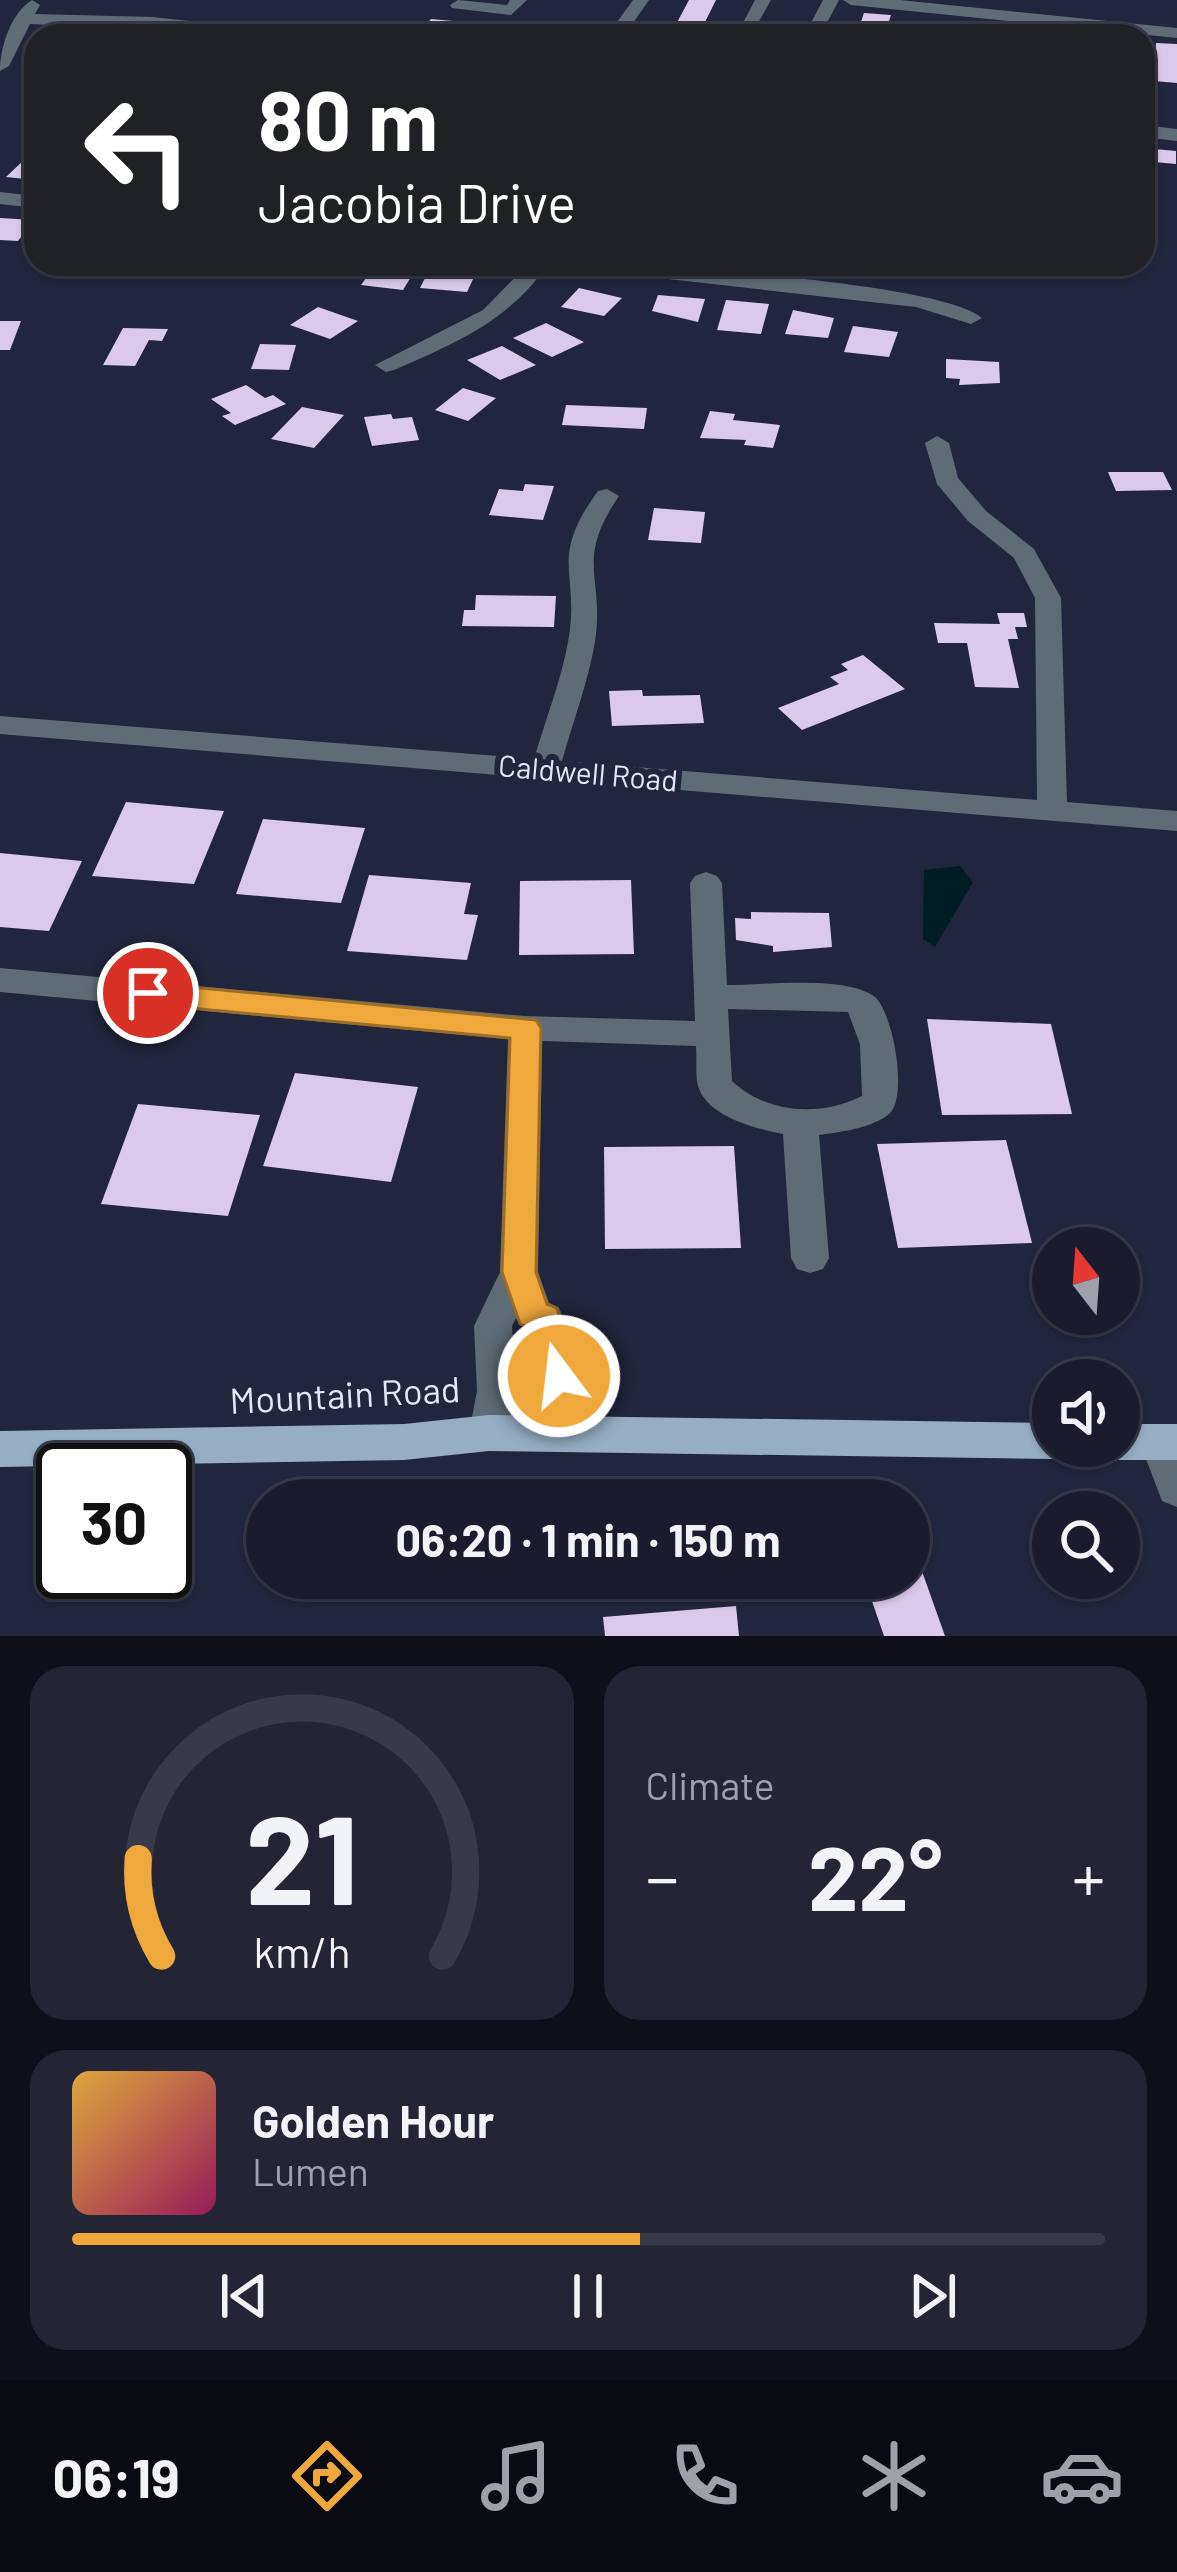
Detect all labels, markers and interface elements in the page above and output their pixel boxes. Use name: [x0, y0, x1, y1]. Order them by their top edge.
text: 80 m: [258, 67, 438, 168]
icon: left: [60, 72, 216, 228]
text: Jacobia Drive: [258, 169, 576, 234]
street label: Caldwell Road: [497, 746, 679, 798]
pin: [97, 942, 199, 1044]
icon: arrive: [115, 960, 181, 1026]
north arrow: [1032, 1227, 1140, 1335]
map controls: [1032, 1227, 1140, 1599]
position arrow: [496, 1313, 622, 1439]
button: sound: [1032, 1359, 1140, 1467]
street label: Mountain Road: [228, 1366, 461, 1421]
speed limit sign: 30: [36, 1443, 192, 1599]
button: search: [1032, 1491, 1140, 1599]
text: 06:20 · 1 min · 150 m: [395, 1512, 781, 1566]
text: Climate: [646, 1761, 775, 1808]
text: 21: [245, 1780, 358, 1930]
text: 22°: [808, 1821, 943, 1929]
text: −: [646, 1836, 679, 1915]
text: +: [1072, 1836, 1105, 1915]
text: km/h: [253, 1925, 350, 1977]
text: Golden Hour: [252, 2093, 494, 2147]
text: Lumen: [252, 2147, 369, 2194]
icon: previous: [211, 2263, 277, 2329]
icon: pause: [555, 2263, 621, 2329]
icon: next: [900, 2263, 966, 2329]
icon: directions: [285, 2434, 369, 2518]
icon: music: [474, 2434, 558, 2518]
icon: phone: [663, 2434, 747, 2518]
icon: climate: [852, 2434, 936, 2518]
icon: car: [1040, 2434, 1124, 2518]
text: 06:19: [52, 2444, 180, 2509]

